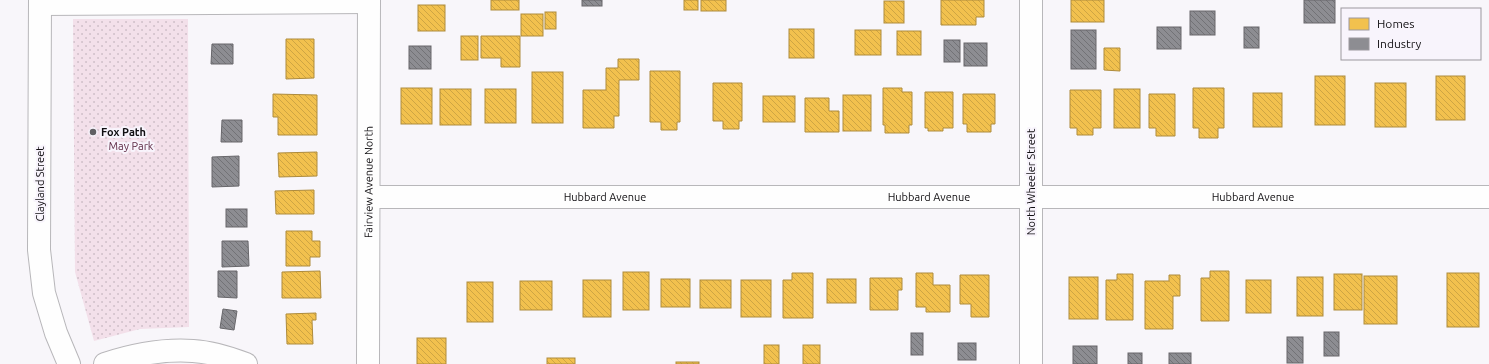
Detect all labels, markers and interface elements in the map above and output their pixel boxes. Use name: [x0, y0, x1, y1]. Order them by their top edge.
legend: [1341, 8, 1481, 60]
text: Homes: [1377, 17, 1415, 30]
text: Industry: [1377, 37, 1422, 50]
place label: Fox Path: [101, 126, 146, 138]
street label: Fairview Avenue North: [362, 126, 375, 238]
marker: Fox Path: [88, 127, 98, 137]
street label: North Wheeler Street: [1025, 128, 1037, 235]
park label: May Park: [109, 140, 154, 152]
street label: Clayland Street: [34, 146, 46, 222]
street label: Hubbard Avenue: [564, 191, 646, 203]
street label: Hubbard Avenue: [888, 191, 970, 203]
street label: Hubbard Avenue: [1212, 191, 1294, 203]

